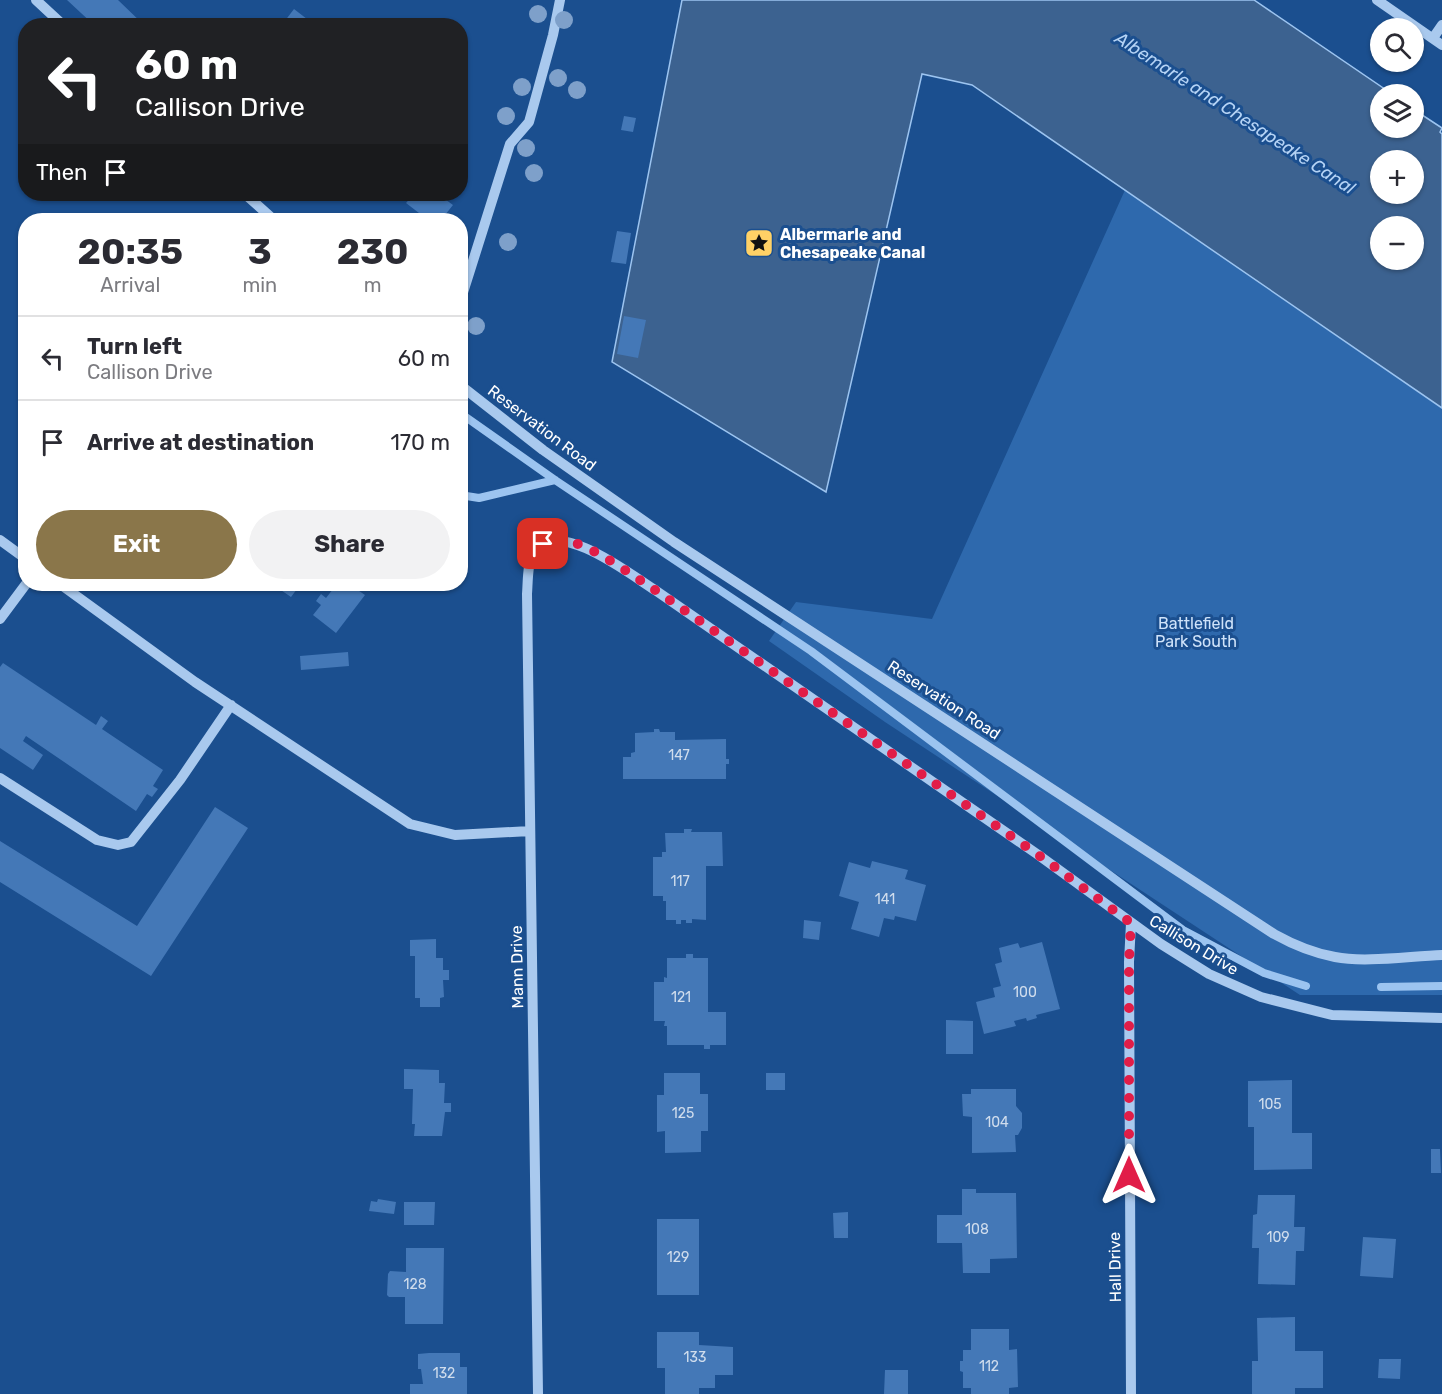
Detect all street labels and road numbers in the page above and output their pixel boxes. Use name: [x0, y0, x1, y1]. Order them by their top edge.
street label: Reservation Road: [484, 381, 600, 475]
street label: Reservation Road: [884, 656, 1004, 744]
street label: Callison Drive: [1146, 911, 1242, 979]
street label: Mann Drive: [507, 925, 527, 1009]
street label: Hall Drive: [1105, 1232, 1125, 1302]

